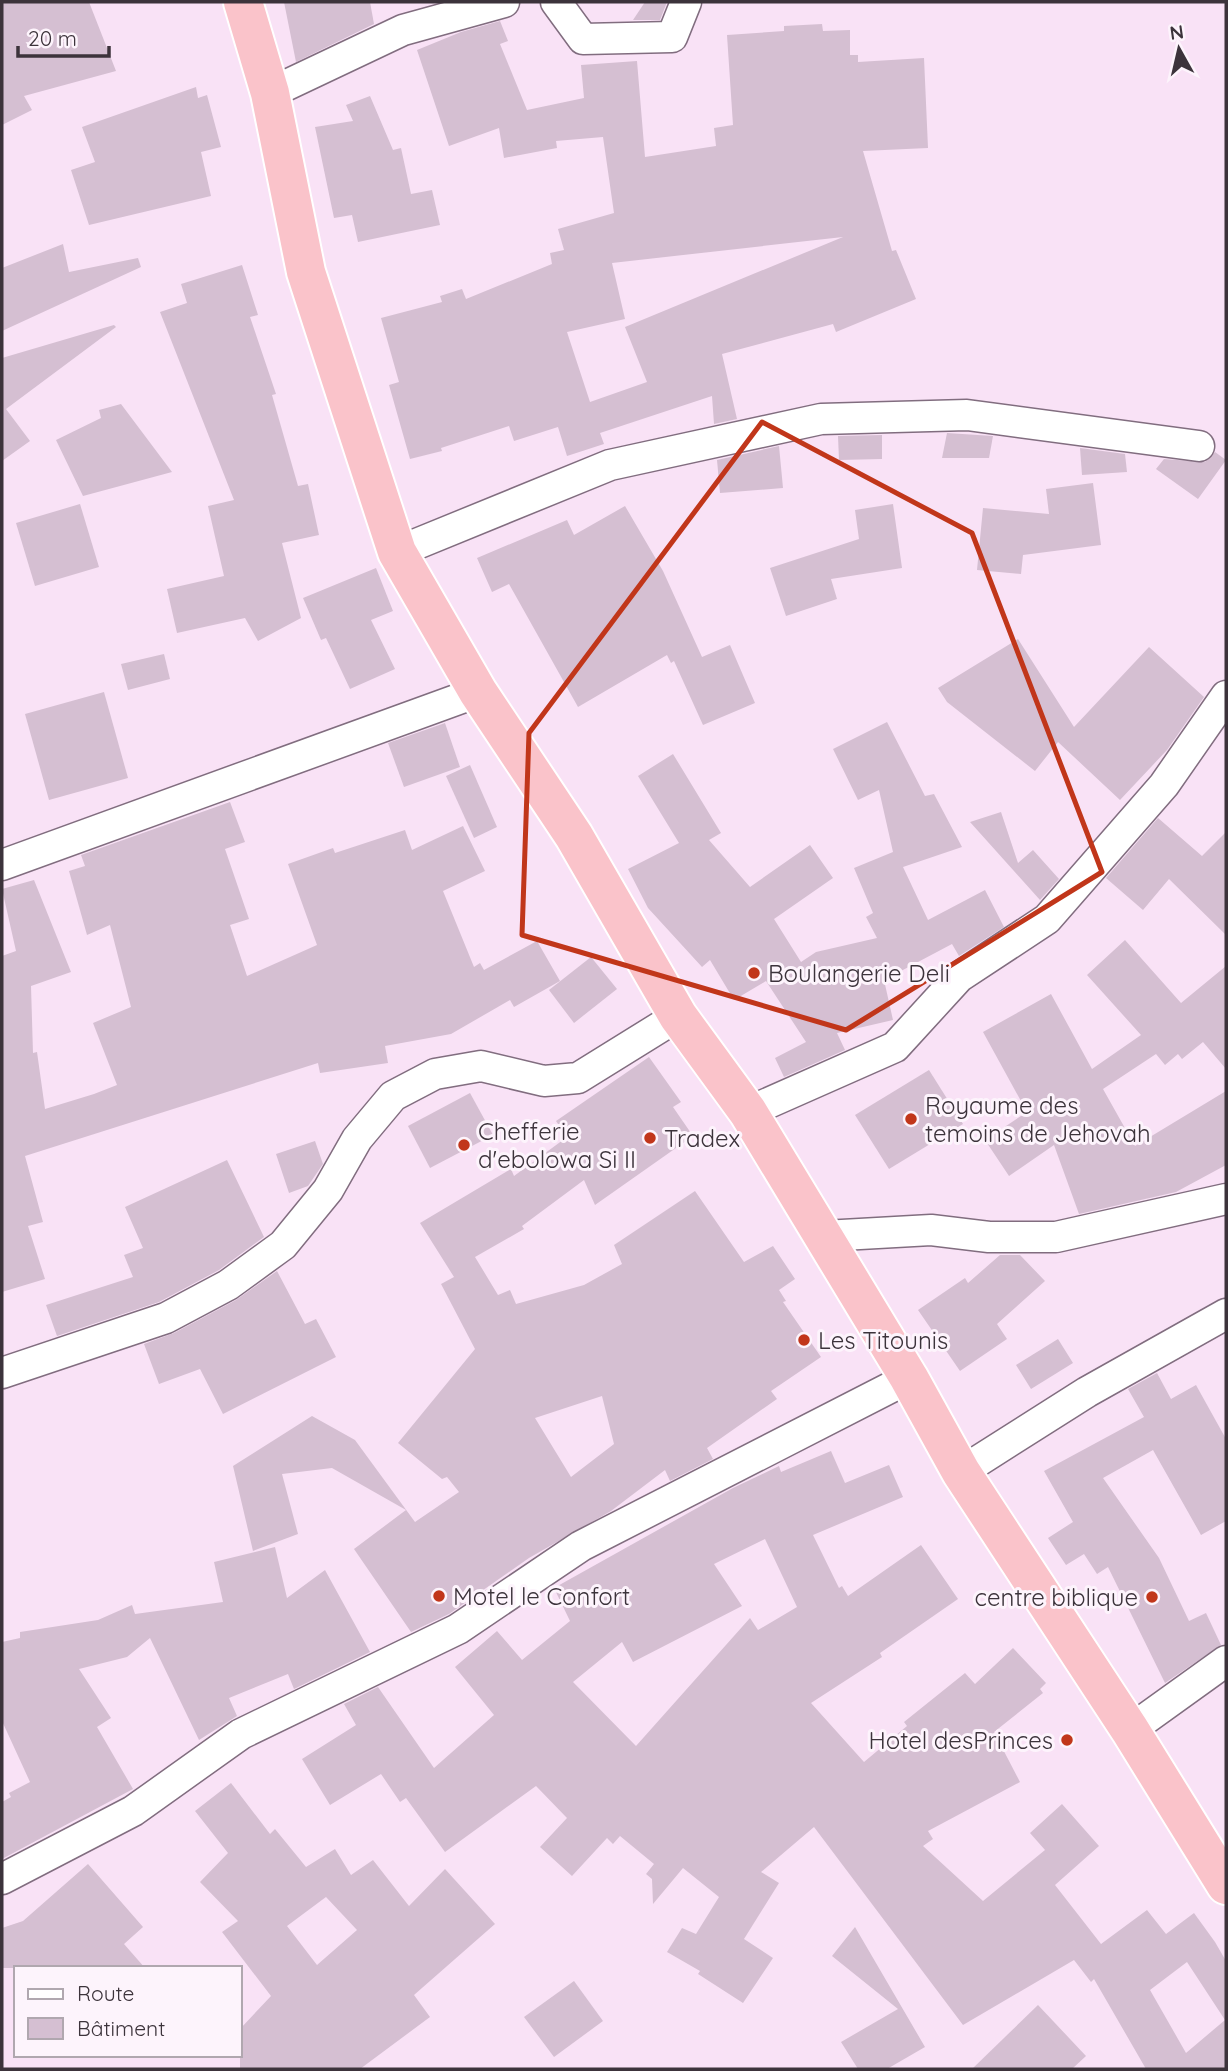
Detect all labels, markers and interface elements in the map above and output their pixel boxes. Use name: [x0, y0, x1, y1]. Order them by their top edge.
scale bar: [18, 14, 108, 58]
north arrow: [1144, 14, 1214, 84]
text: N: [1168, 19, 1185, 45]
text: 20 m: [28, 25, 77, 51]
place label: Boulangerie Deli: [768, 958, 950, 988]
marker: Boulangerie Deli: [746, 965, 762, 981]
place label: Royaume des temoins de Jehovah: [925, 1090, 1151, 1148]
marker: Royaume des temoins de Jehovah: [903, 1111, 919, 1127]
place label: Chefferie d'ebolowa Si II: [478, 1116, 636, 1174]
place label: Tradex: [664, 1123, 740, 1153]
marker: Tradex: [642, 1130, 658, 1146]
marker: Chefferie d'ebolowa Si II: [456, 1137, 472, 1153]
place label: Les Titounis: [818, 1325, 948, 1355]
marker: Les Titounis: [796, 1332, 812, 1348]
place label: Motel le Confort: [453, 1581, 630, 1611]
place label: centre biblique: [975, 1582, 1138, 1612]
marker: Motel le Confort: [431, 1588, 447, 1604]
marker: centre biblique: [1144, 1589, 1160, 1605]
place label: Hotel desPrinces: [868, 1725, 1053, 1755]
marker: Hotel desPrinces: [1059, 1732, 1075, 1748]
legend: [14, 1966, 242, 2057]
text: Route: [77, 1980, 134, 2006]
text: Bâtiment: [77, 2015, 165, 2041]

